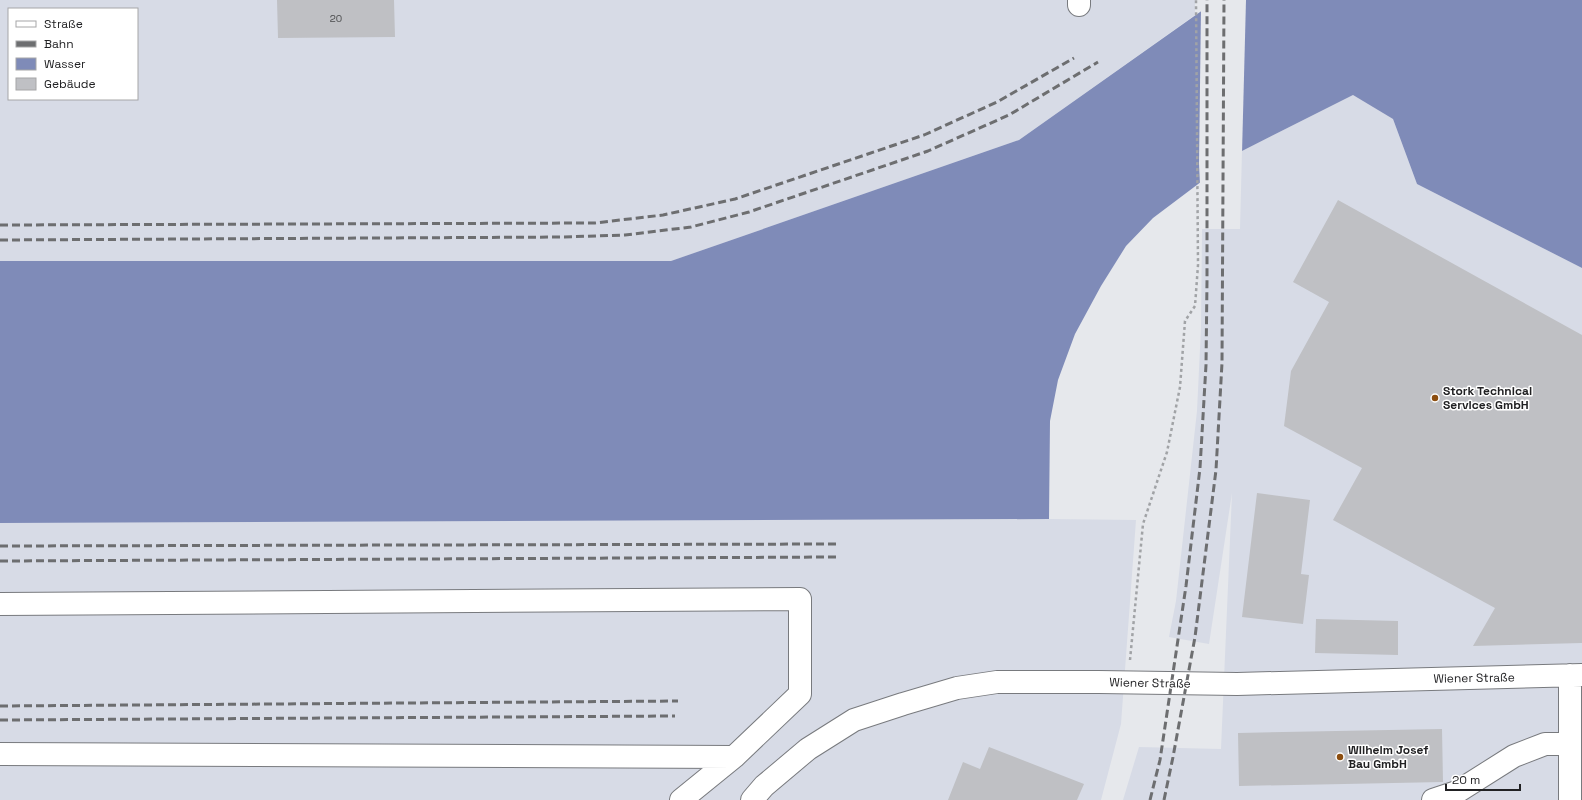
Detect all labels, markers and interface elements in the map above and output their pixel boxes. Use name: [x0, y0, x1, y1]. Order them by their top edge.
legend: [8, 8, 138, 100]
house number: 20: [330, 12, 342, 25]
text: Straße: [44, 16, 83, 32]
text: Bahn: [44, 36, 74, 52]
text: Wasser: [44, 56, 86, 72]
text: Gebäude: [44, 76, 96, 92]
place label: Stork Technical Services GmbH: [1443, 383, 1532, 413]
marker: Stork Technical Services GmbH: [1430, 393, 1440, 403]
street label: Wiener Straße: [1433, 669, 1515, 687]
street label: Wiener Straße: [1109, 674, 1191, 692]
place label: Wilhelm Josef Bau GmbH: [1348, 742, 1428, 772]
marker: Wilhelm Josef Bau GmbH: [1335, 752, 1345, 762]
scale bar: [1446, 766, 1520, 792]
text: 20 m: [1452, 772, 1480, 788]

